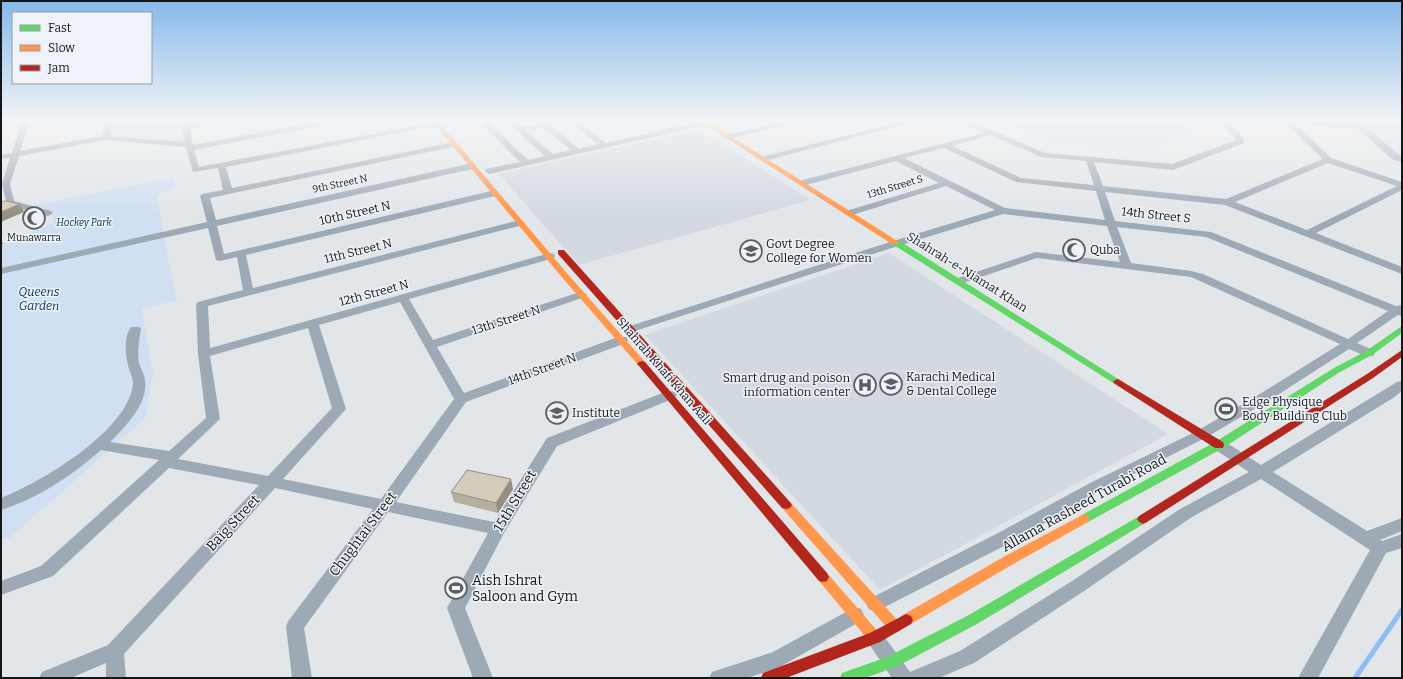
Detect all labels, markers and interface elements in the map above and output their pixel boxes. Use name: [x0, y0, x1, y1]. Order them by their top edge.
legend: [12, 12, 152, 84]
text: Fast: [48, 21, 72, 35]
text: Slow: [48, 41, 75, 55]
text: Jam: [47, 61, 70, 75]
street label: 9th Street N: [311, 172, 369, 196]
street label: 13th Street S: [866, 173, 924, 201]
street label: 10th Street N: [318, 198, 392, 228]
street label: 14th Street S: [1121, 204, 1191, 226]
mosque icon: Munawarra: [21, 205, 47, 231]
park label: Hockey Park: [56, 217, 112, 229]
street label: Shahrah-e-Niamat Khan: [904, 229, 1030, 315]
place label: Munawarra: [7, 232, 61, 244]
street label: 11th Street N: [323, 236, 394, 266]
place label: Govt Degree College for Women: [766, 237, 872, 265]
mosque icon: Quba: [1061, 237, 1087, 263]
school or university icon: Govt Degree College for Women: [738, 238, 764, 264]
place label: Quba: [1090, 243, 1120, 257]
street label: 12th Street N: [338, 277, 411, 309]
park label: Queens Garden: [19, 285, 60, 313]
street label: 13th Street N: [470, 302, 543, 338]
street label: Shahrah Khafi Khan Aali: [614, 315, 715, 428]
street label: 14th Street N: [506, 350, 579, 388]
place label: Karachi Medical & Dental College: [906, 370, 997, 398]
place label: Smart drug and poison information center: [723, 371, 851, 399]
school or university icon: Karachi Medical & Dental College: [878, 371, 904, 397]
hospital icon: Smart drug and poison information center: [852, 372, 878, 398]
place label: Edge Physique Body Building Club: [1242, 395, 1347, 423]
sports icon: Edge Physique Body Building Club: [1213, 396, 1239, 422]
school or university icon: Institute: [544, 400, 570, 426]
place label: Institute: [572, 406, 620, 420]
street label: Allama Rasheed Turabi Road: [999, 451, 1169, 555]
street label: 15th Street: [490, 467, 540, 535]
street label: Chughtai Street: [326, 488, 400, 580]
street label: Baig Street: [203, 491, 263, 555]
place label: Aish Ishrat Saloon and Gym: [472, 572, 579, 605]
sports icon: Aish Ishrat Saloon and Gym: [443, 575, 469, 601]

